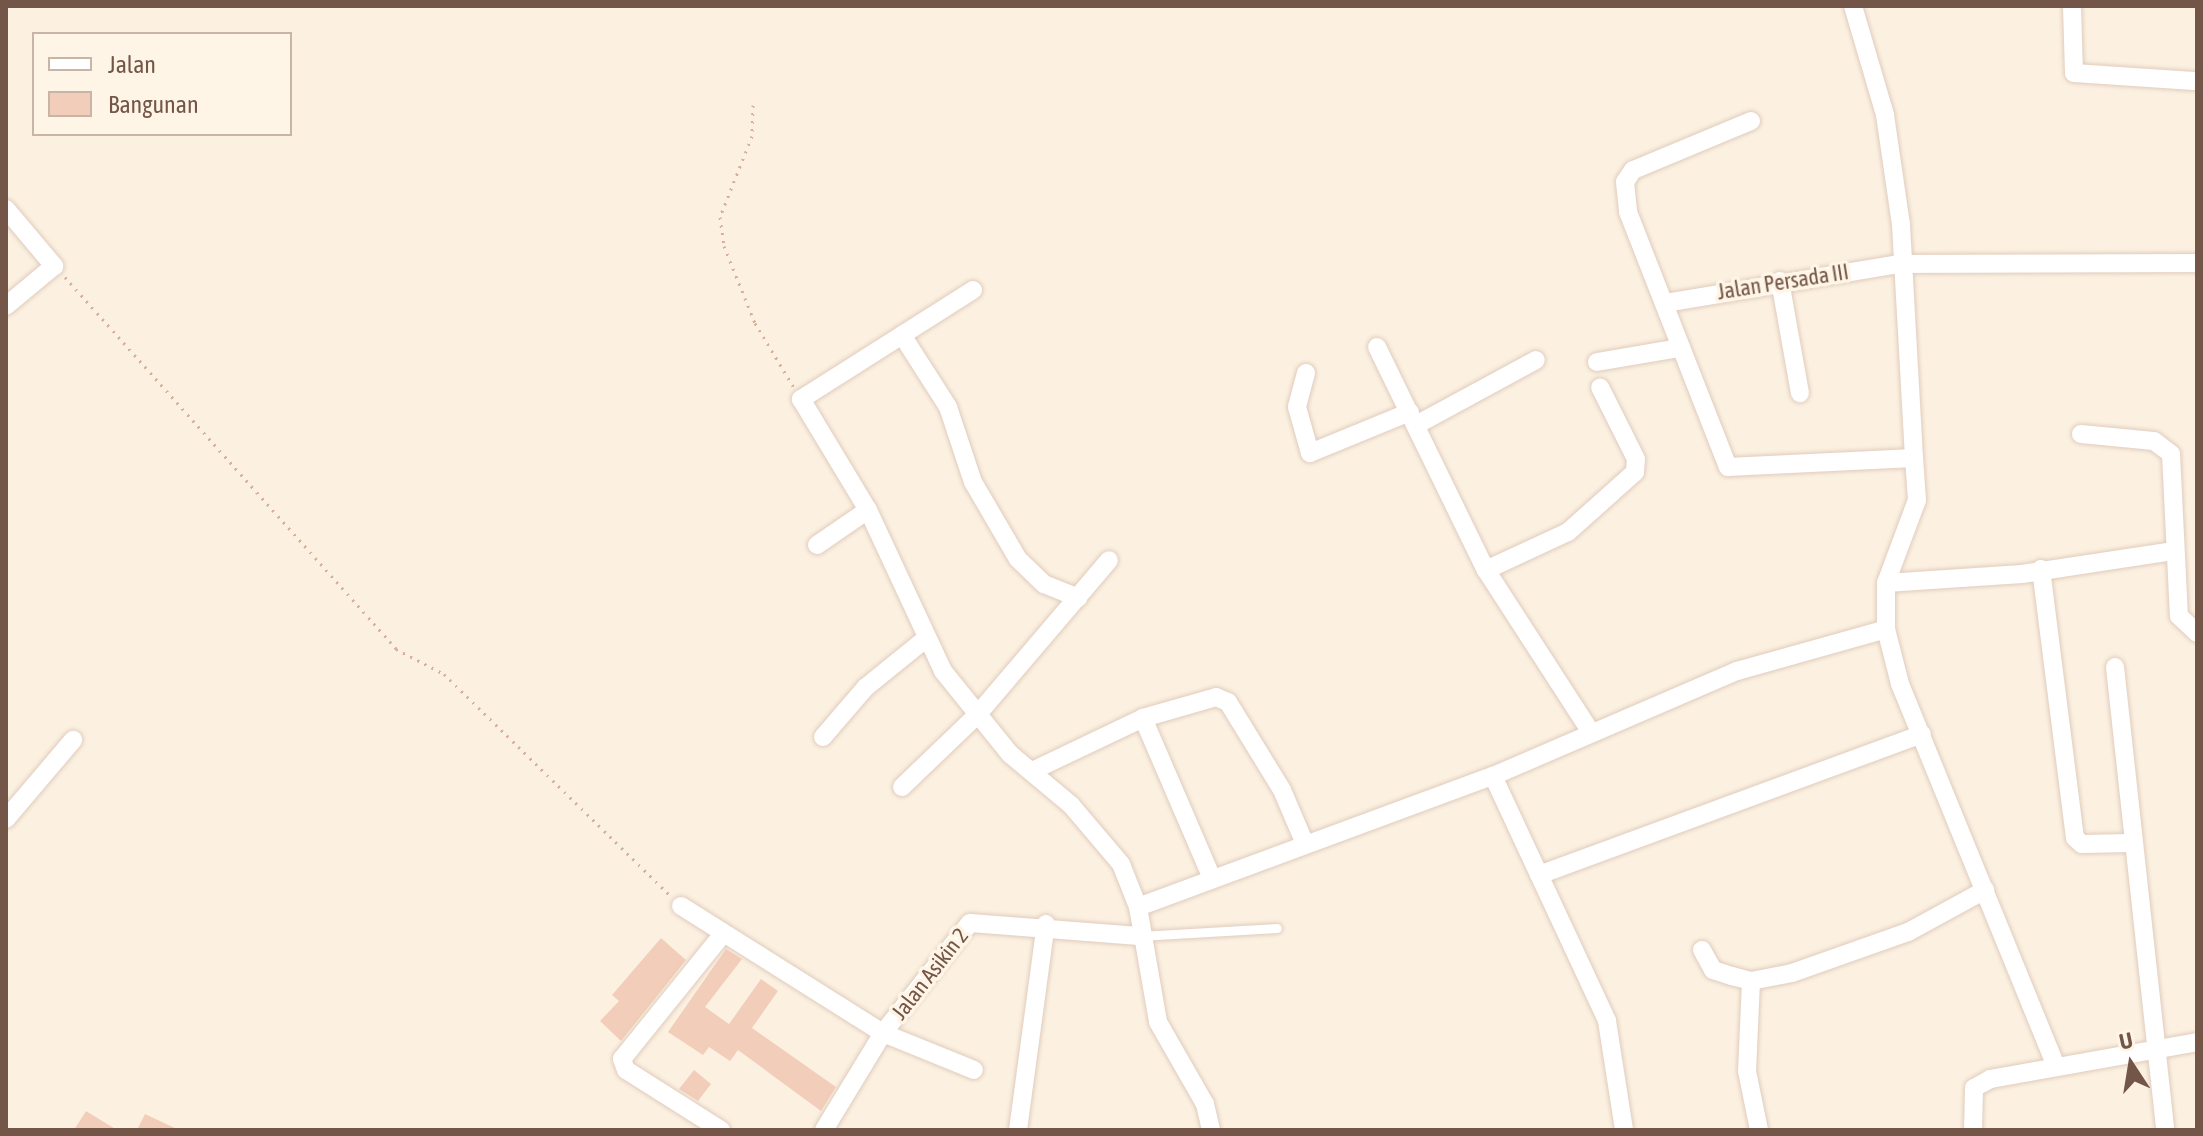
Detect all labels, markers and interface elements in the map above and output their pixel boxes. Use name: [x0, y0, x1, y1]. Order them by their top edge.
legend: [32, 32, 292, 136]
text: Jalan: [108, 51, 156, 78]
text: Bangunan: [108, 91, 199, 118]
street label: Jalan Persada III: [1715, 259, 1851, 305]
street label: Jalan Asikin 2: [886, 923, 974, 1025]
north arrow: [2091, 1024, 2171, 1104]
text: U: [2117, 1026, 2135, 1055]

